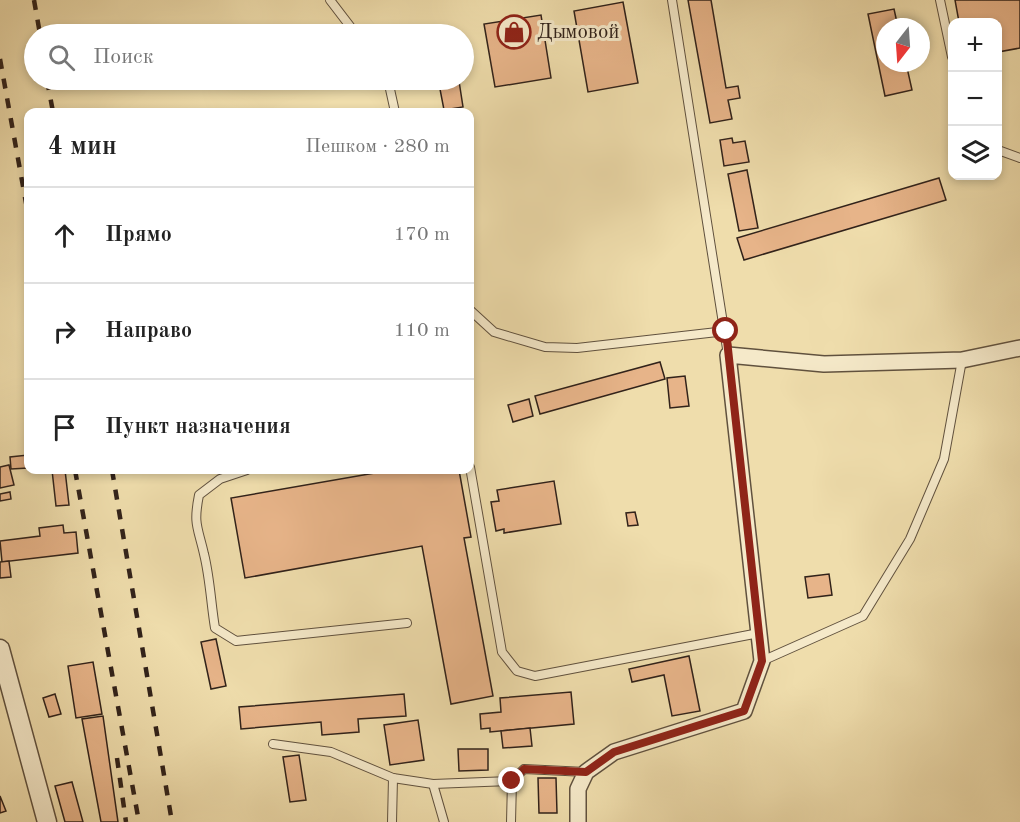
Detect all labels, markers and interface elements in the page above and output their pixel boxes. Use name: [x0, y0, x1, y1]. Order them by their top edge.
shop icon: Дымовой: [496, 14, 532, 50]
north arrow: [876, 18, 930, 72]
map controls: [948, 18, 1002, 180]
button: +: [948, 18, 1002, 72]
place label: Дымовой: [537, 22, 620, 43]
search box: [24, 24, 474, 90]
icon: search: [45, 41, 78, 74]
text: Поиск: [93, 46, 154, 68]
button: −: [948, 72, 1002, 126]
button: layers: [948, 126, 1002, 180]
text: 4 мин: [48, 134, 117, 160]
text: Пешком · 280 m: [305, 137, 450, 157]
icon: ahead: [48, 219, 81, 252]
text: Прямо: [105, 224, 172, 246]
text: 170 m: [394, 225, 450, 245]
icon: right: [48, 315, 81, 348]
route start: [712, 317, 738, 343]
text: Направо: [105, 320, 192, 342]
text: 110 m: [394, 321, 450, 341]
icon: arrive: [48, 411, 81, 444]
text: Пункт назначения: [105, 416, 291, 438]
route end: [498, 767, 524, 793]

